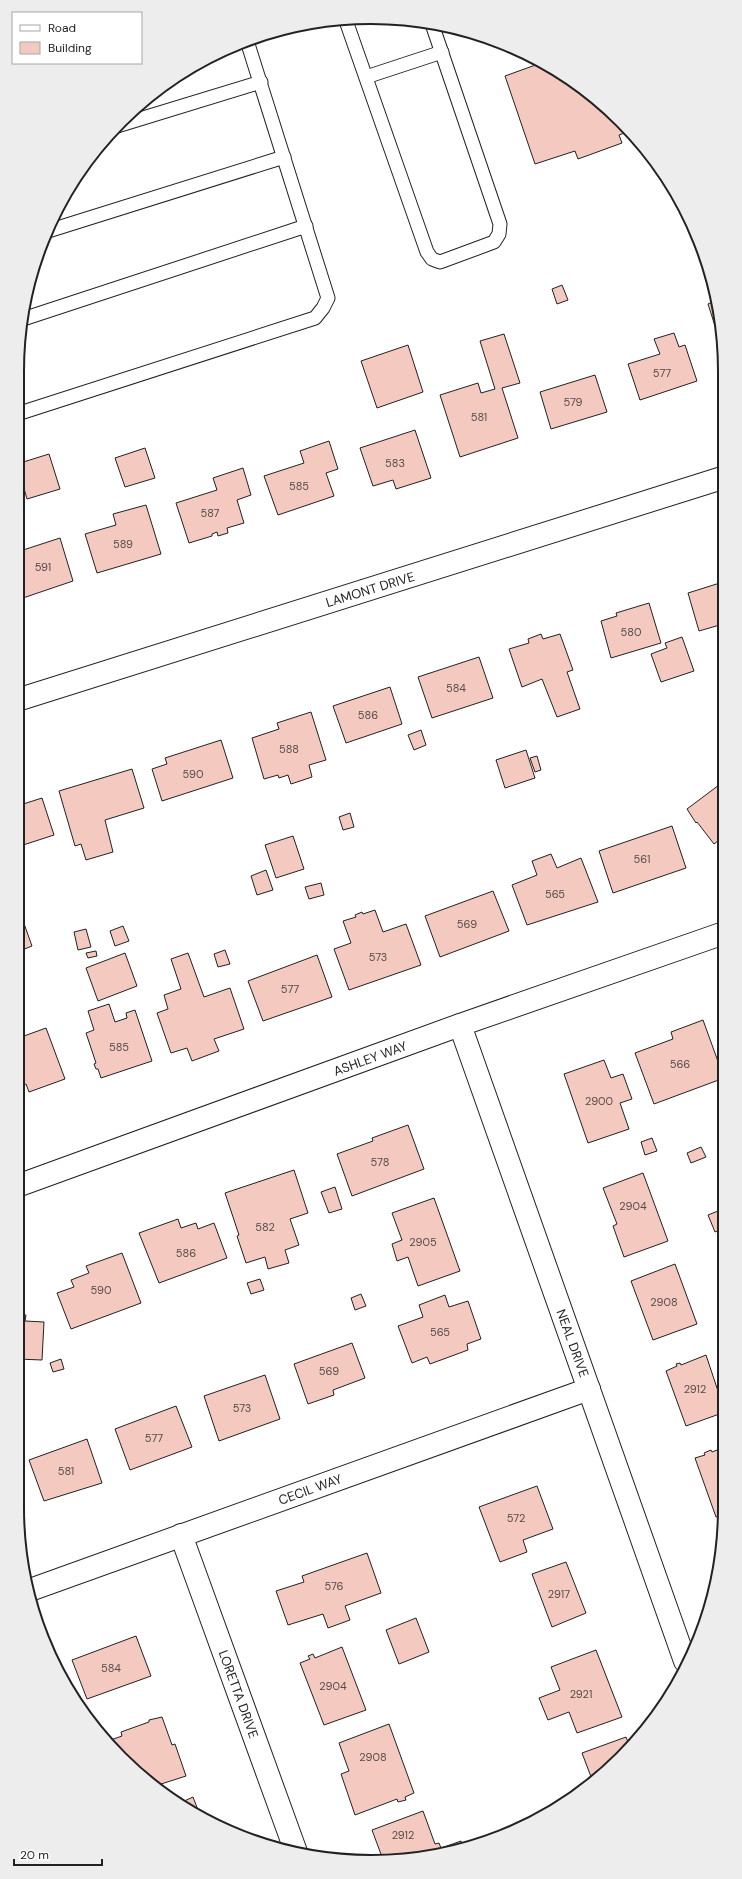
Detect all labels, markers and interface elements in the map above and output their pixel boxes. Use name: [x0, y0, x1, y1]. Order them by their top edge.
legend: [12, 12, 142, 64]
text: Road: [48, 20, 76, 36]
text: Building: [48, 40, 92, 56]
house number: 577: [653, 366, 671, 380]
house number: 579: [563, 395, 583, 409]
house number: 581: [471, 410, 487, 424]
house number: 583: [385, 456, 405, 470]
house number: 585: [289, 479, 309, 493]
house number: 587: [201, 506, 220, 520]
house number: 589: [113, 537, 133, 551]
house number: 591: [35, 560, 51, 574]
street label: LAMONT DRIVE: [324, 568, 417, 611]
house number: 580: [621, 625, 641, 639]
house number: 584: [446, 681, 466, 695]
house number: 586: [358, 708, 378, 722]
house number: 588: [279, 742, 299, 756]
house number: 590: [183, 767, 203, 781]
house number: 561: [633, 852, 651, 866]
house number: 565: [545, 887, 565, 901]
house number: 569: [457, 917, 477, 931]
house number: 573: [369, 950, 387, 964]
house number: 577: [281, 982, 299, 996]
street label: ASHLEY WAY: [331, 1037, 410, 1080]
house number: 585: [109, 1040, 129, 1054]
house number: 566: [670, 1057, 690, 1071]
house number: 2900: [585, 1094, 613, 1108]
house number: 578: [371, 1155, 389, 1169]
house number: 2904: [619, 1199, 647, 1213]
house number: 582: [255, 1220, 275, 1234]
house number: 2905: [409, 1235, 437, 1249]
house number: 586: [176, 1246, 196, 1260]
house number: 590: [91, 1283, 111, 1297]
house number: 2908: [650, 1295, 678, 1309]
street label: NEAL DRIVE: [552, 1307, 593, 1379]
house number: 565: [430, 1325, 450, 1339]
house number: 569: [319, 1364, 339, 1378]
house number: 2912: [684, 1382, 706, 1396]
house number: 573: [233, 1401, 251, 1415]
house number: 577: [145, 1431, 163, 1445]
house number: 581: [58, 1464, 74, 1478]
street label: CECIL WAY: [276, 1470, 345, 1509]
house number: 572: [507, 1511, 525, 1525]
house number: 576: [324, 1579, 344, 1593]
house number: 2917: [548, 1587, 570, 1601]
street label: LORETTA DRIVE: [215, 1648, 262, 1741]
house number: 584: [101, 1661, 121, 1675]
house number: 2904: [319, 1679, 347, 1693]
house number: 2921: [570, 1687, 592, 1701]
house number: 2908: [359, 1750, 387, 1764]
house number: 2912: [392, 1828, 414, 1842]
scale bar: [14, 1841, 102, 1867]
text: 20 m: [20, 1847, 49, 1863]

